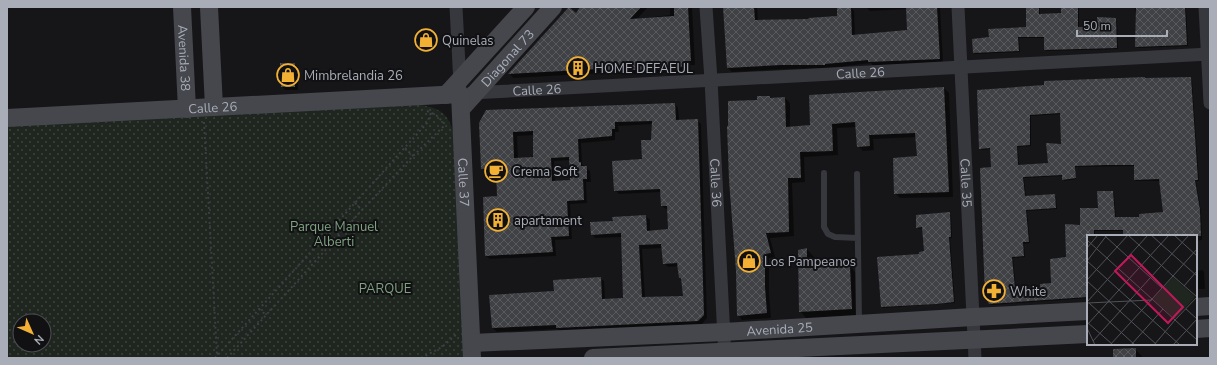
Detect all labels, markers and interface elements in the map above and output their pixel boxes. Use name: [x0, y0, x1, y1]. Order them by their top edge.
scale bar: [1077, 12, 1167, 38]
text: 50 m: [1083, 18, 1111, 34]
street label: Avenida 38: [173, 24, 194, 92]
street label: Diagonal 73: [477, 26, 539, 91]
shop icon: Quinelas: [413, 27, 439, 53]
place label: Quinelas: [442, 32, 494, 50]
building icon: HOME DEFAEUL: [565, 55, 591, 81]
place label: HOME DEFAEUL: [594, 60, 693, 78]
shop icon: Mimbrelandia 26: [275, 62, 301, 88]
street label: Calle 26: [836, 63, 886, 84]
place label: Mimbrelandia 26: [304, 67, 403, 85]
street label: Calle 26: [512, 80, 562, 101]
street label: Calle 26: [188, 98, 238, 118]
street label: Calle 37: [453, 157, 473, 207]
cafe icon: Crema Soft: [483, 158, 509, 184]
street label: Calle 36: [705, 158, 725, 208]
street label: Calle 35: [955, 158, 976, 208]
place label: Crema Soft: [512, 163, 578, 181]
building icon: apartament: [485, 207, 511, 233]
place label: apartament: [514, 212, 582, 230]
park label: Parque Manuel Alberti: [290, 218, 378, 251]
inset map: [1087, 235, 1197, 345]
shop icon: Los Pampeanos: [736, 248, 762, 274]
place label: Los Pampeanos: [764, 253, 856, 271]
pharmacy icon: White: [981, 278, 1007, 304]
park label: PARQUE: [359, 280, 411, 298]
place label: White: [1010, 283, 1046, 301]
north arrow: [12, 313, 52, 353]
street label: Avenida 25: [746, 319, 814, 341]
text: N: [31, 332, 47, 348]

